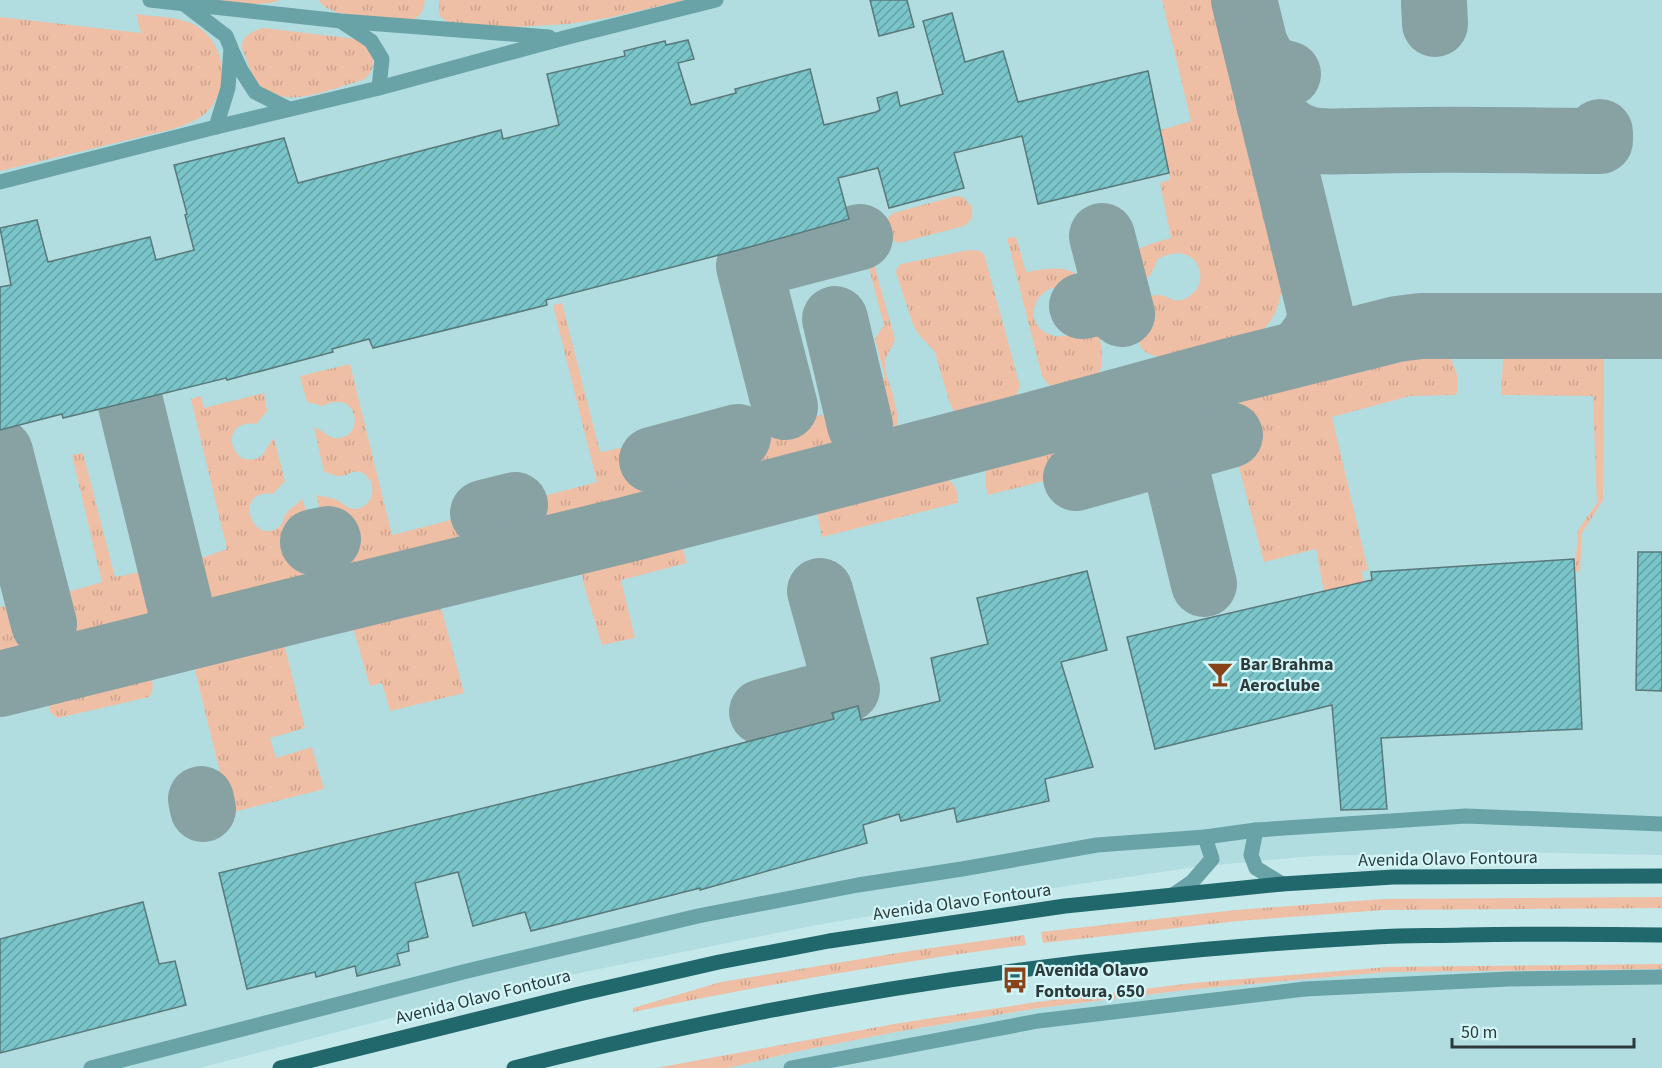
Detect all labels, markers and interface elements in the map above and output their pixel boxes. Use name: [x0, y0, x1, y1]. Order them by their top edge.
place label: Bar Brahma Aeroclube: [1239, 652, 1333, 698]
bar icon: Bar Brahma Aeroclube: [1205, 659, 1235, 689]
street label: Avenida Olavo Fontoura: [1358, 845, 1538, 873]
street label: Avenida Olavo Fontoura: [871, 877, 1053, 927]
place label: Avenida Olavo Fontoura, 650: [1034, 958, 1148, 1004]
street label: Avenida Olavo Fontoura: [393, 963, 573, 1031]
bus stop icon: Avenida Olavo Fontoura, 650: [1000, 965, 1030, 995]
scale bar: [1452, 1011, 1634, 1049]
text: 50 m: [1461, 1020, 1497, 1045]

